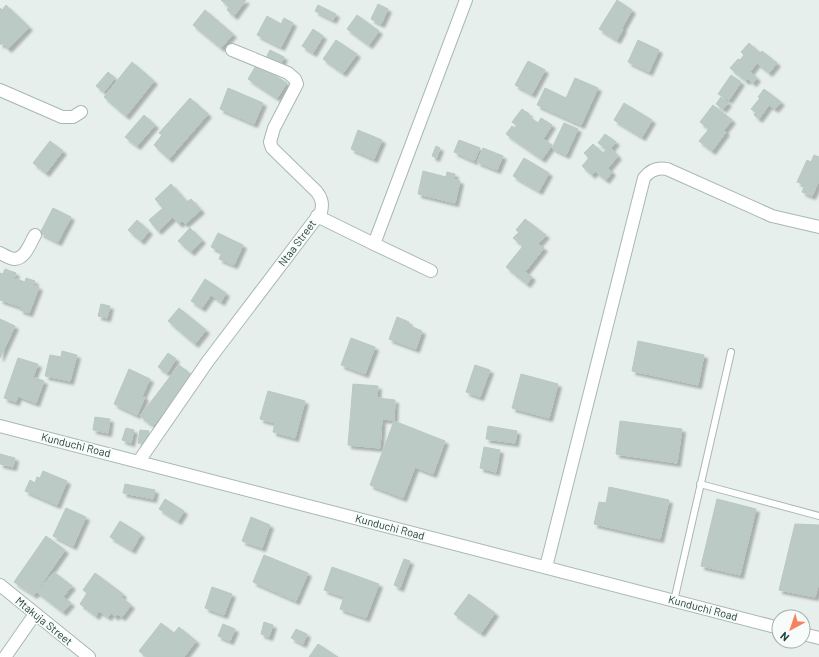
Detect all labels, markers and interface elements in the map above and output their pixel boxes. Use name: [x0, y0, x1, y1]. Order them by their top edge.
street label: Ntaa Street: [275, 217, 318, 269]
street label: Kunduchi Road: [40, 430, 112, 459]
street label: Kunduchi Road: [354, 511, 426, 542]
street label: Kunduchi Road: [667, 592, 739, 623]
street label: Mtakuja Street: [13, 594, 75, 648]
north arrow: [771, 609, 811, 649]
text: N: [777, 630, 791, 644]

